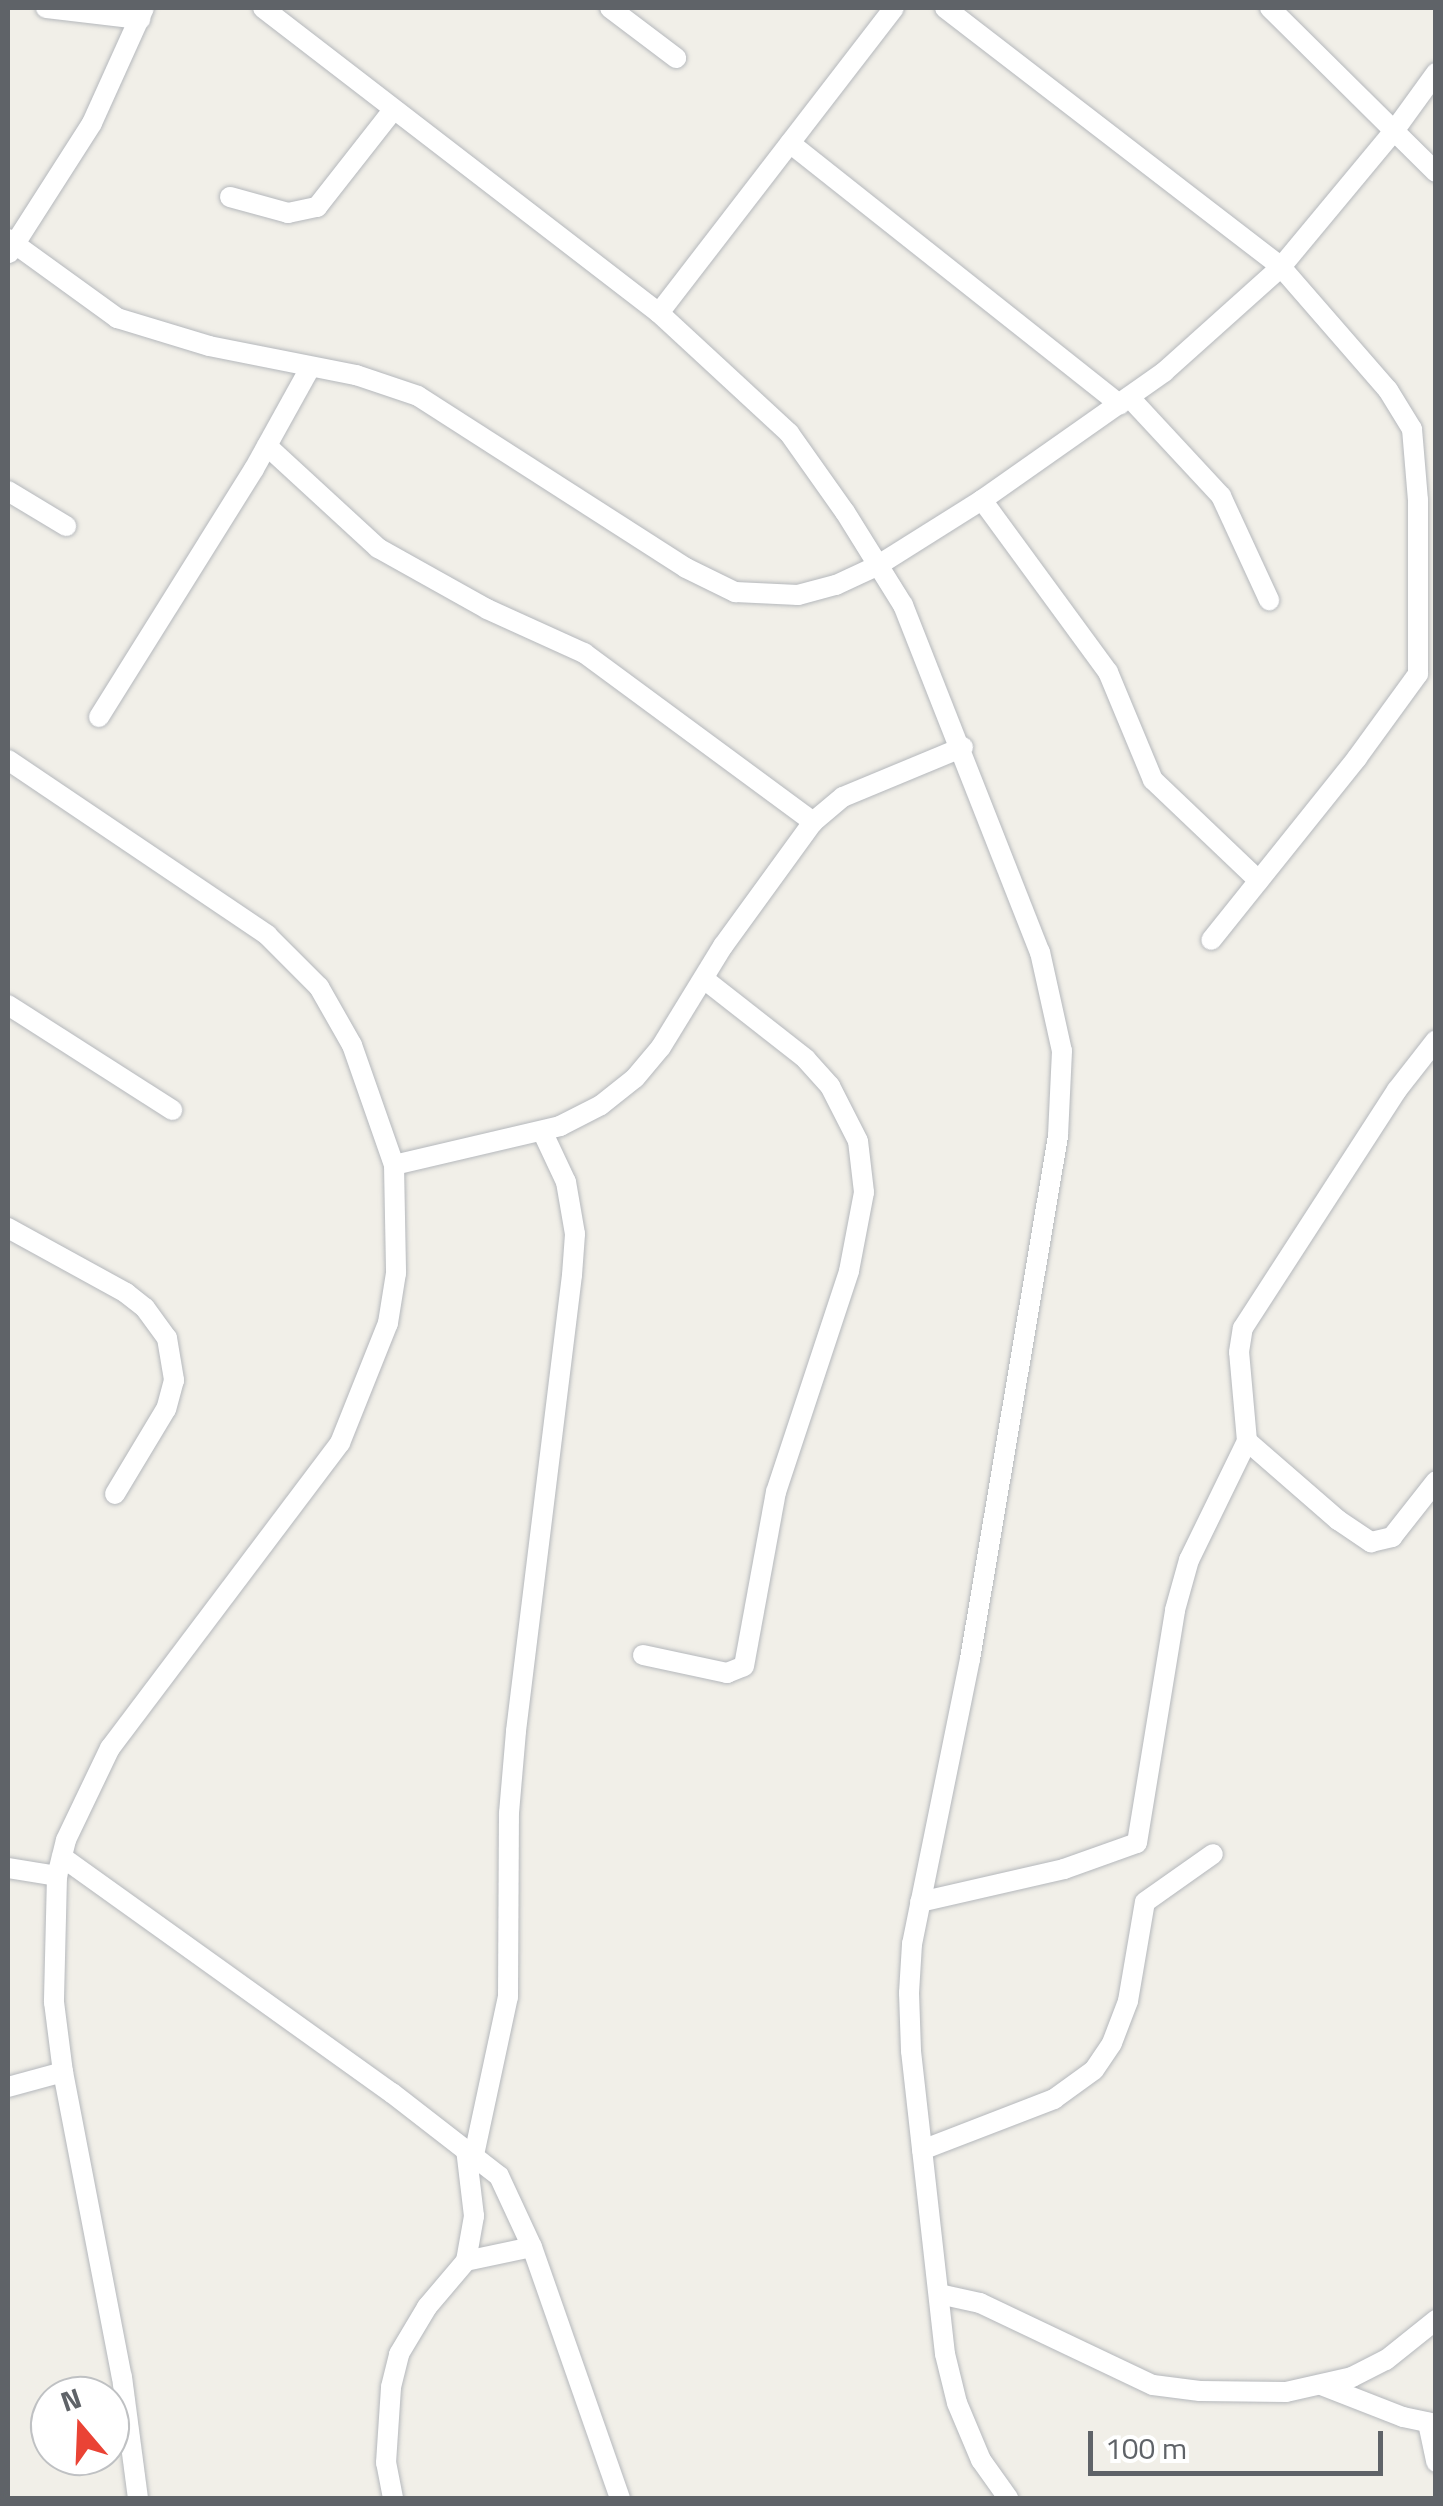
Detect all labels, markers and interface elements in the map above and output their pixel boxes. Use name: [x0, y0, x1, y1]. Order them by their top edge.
north arrow: [30, 2376, 130, 2476]
text: N: [55, 2376, 87, 2423]
scale bar: [1093, 2411, 1388, 2473]
text: 100 m: [1105, 2425, 1187, 2471]

